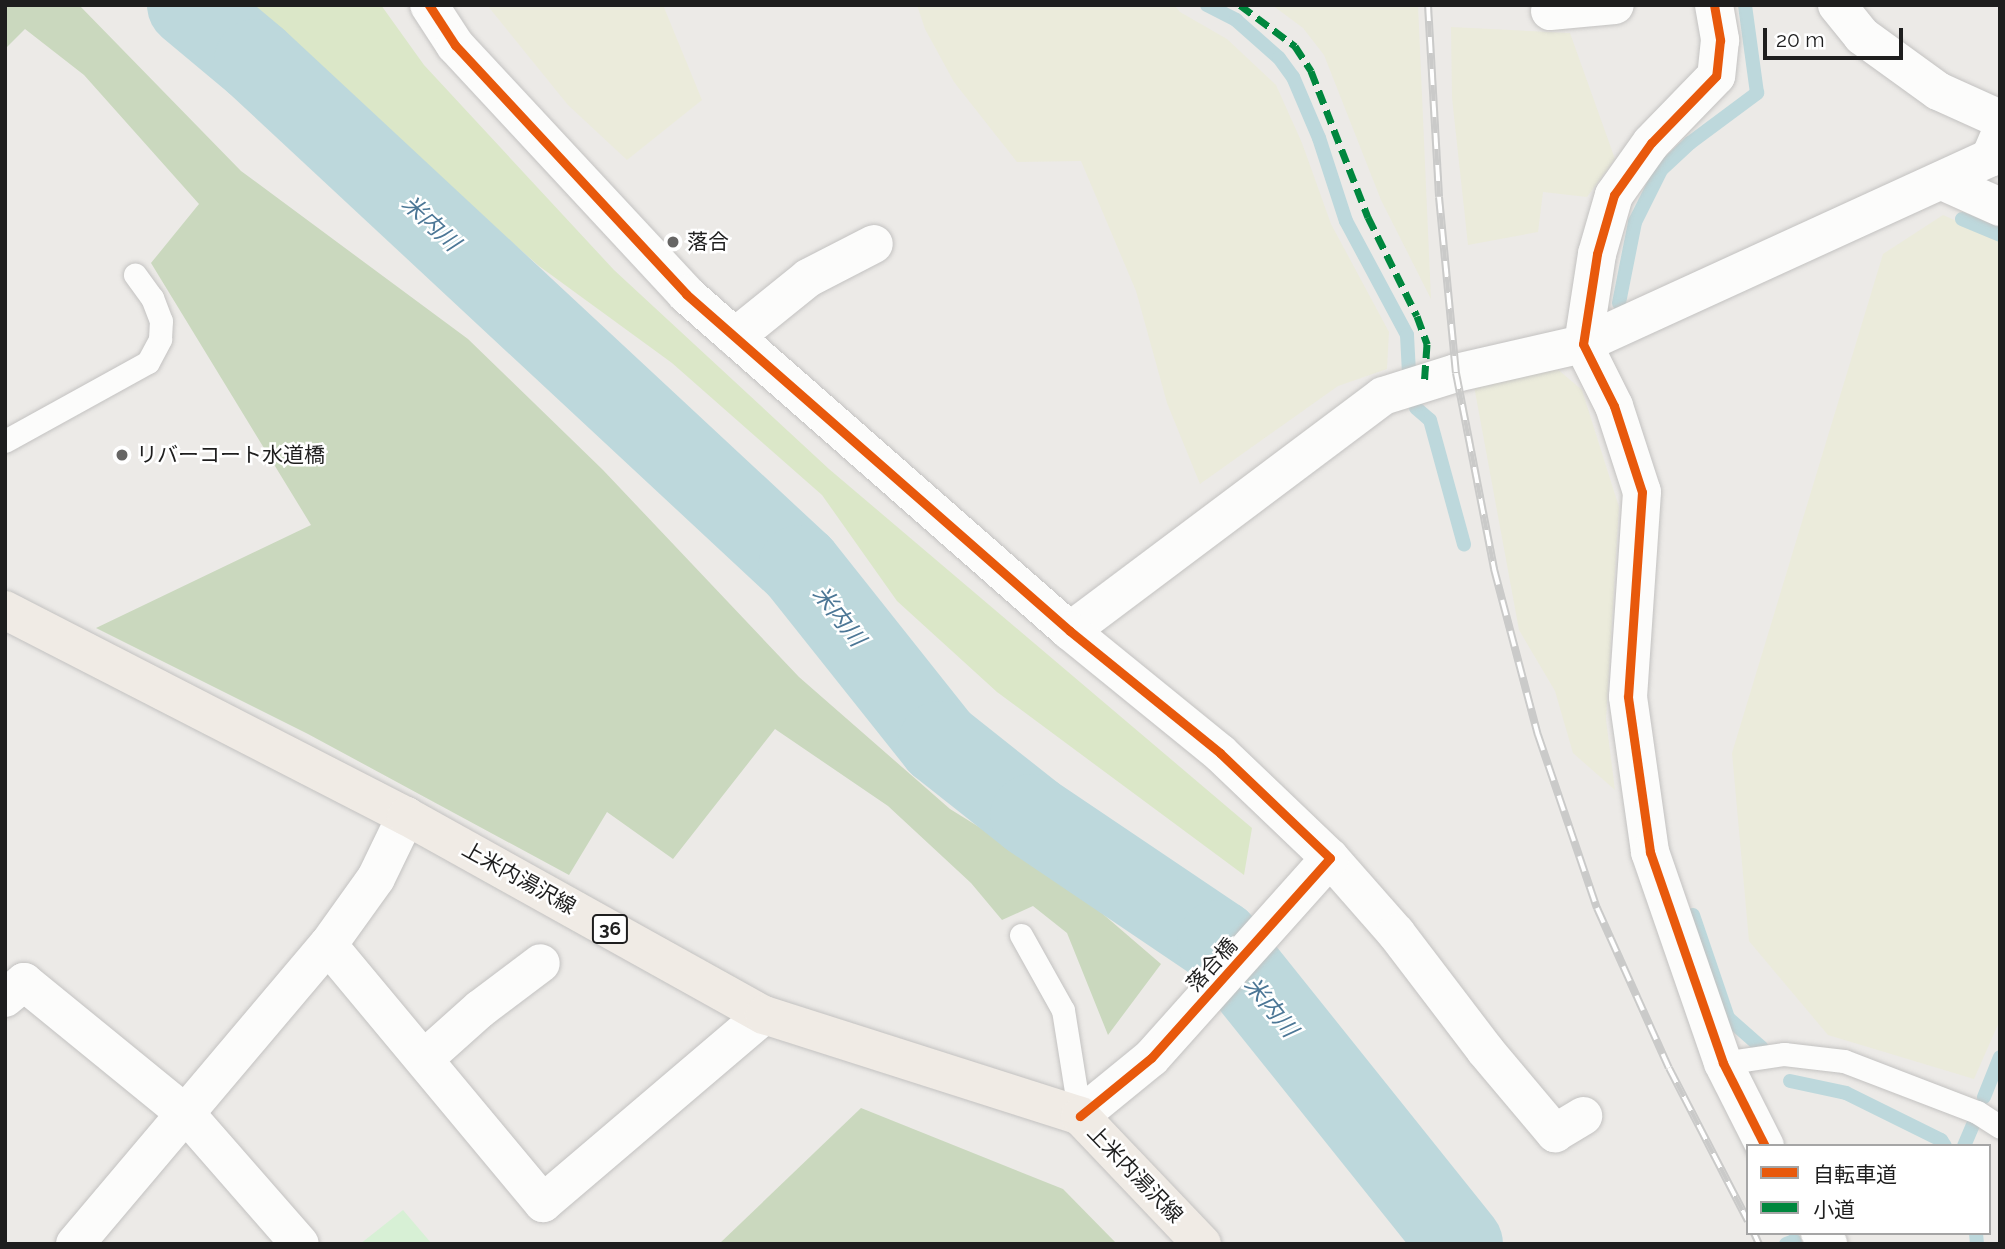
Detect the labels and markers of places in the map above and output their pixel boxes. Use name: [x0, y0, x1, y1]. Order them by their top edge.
place label: 落合: [687, 229, 729, 255]
marker: 落合: [665, 234, 681, 250]
place label: リバーコート水道橋: [136, 442, 325, 468]
marker: リバーコート水道橋: [114, 447, 130, 463]

